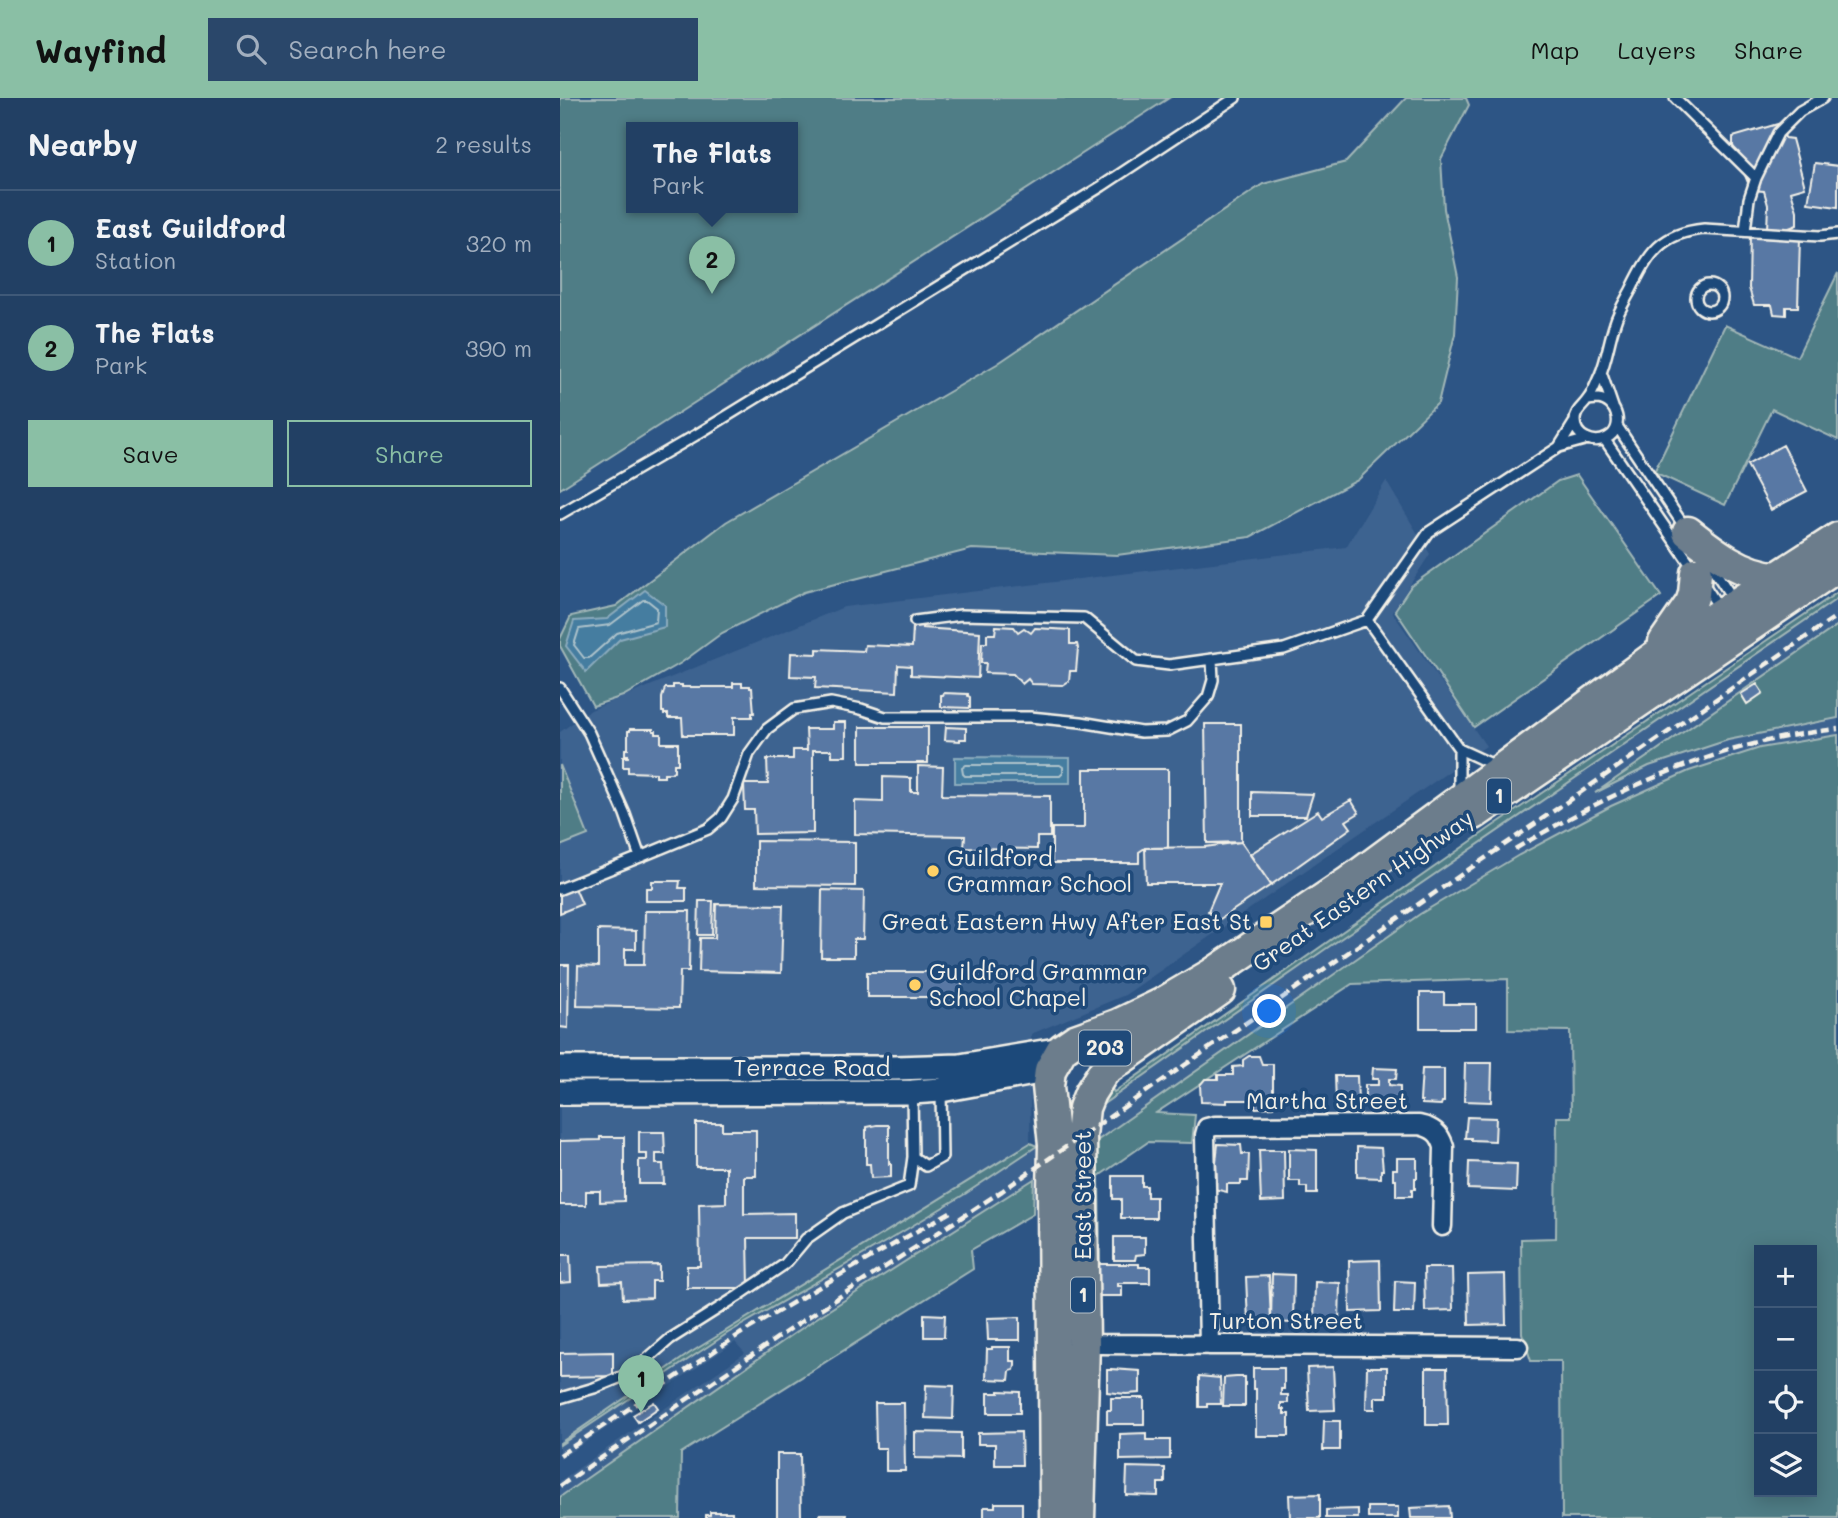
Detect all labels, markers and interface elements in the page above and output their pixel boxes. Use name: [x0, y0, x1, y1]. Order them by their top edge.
search box: [208, 18, 698, 81]
text: Wayfind: [35, 28, 166, 71]
icon: search: [232, 30, 270, 68]
text: Search here: [288, 32, 447, 66]
text: Map: [1531, 34, 1579, 65]
text: Layers: [1617, 34, 1696, 65]
text: Share: [1734, 34, 1803, 65]
popup: [626, 122, 798, 213]
text: Nearby: [28, 124, 138, 164]
text: 2 results: [435, 129, 532, 159]
text: The Flats: [652, 136, 772, 170]
text: Park: [652, 170, 704, 200]
text: East Guildford: [95, 211, 286, 245]
text: 1: [46, 228, 56, 258]
text: 320 m: [466, 228, 532, 258]
pin: 2: [689, 236, 735, 294]
text: Station: [95, 245, 176, 275]
text: The Flats: [95, 316, 215, 350]
text: 2: [45, 333, 57, 363]
text: 390 m: [465, 333, 532, 363]
text: Park: [95, 350, 147, 380]
button: Save: [28, 420, 273, 487]
button: Share: [287, 420, 532, 487]
road number: 1: [1487, 778, 1511, 814]
street label: Great Eastern Highway: [1246, 802, 1479, 978]
place label: Guildford Grammar School: [947, 842, 1132, 898]
marker: Guildford Grammar School: [925, 863, 941, 879]
place label: Great Eastern Hwy After East St: [882, 906, 1252, 936]
marker: Great Eastern Hwy After East St: [1258, 914, 1274, 930]
place label: Guildford Grammar School Chapel: [929, 956, 1148, 1012]
marker: Guildford Grammar School Chapel: [907, 977, 923, 993]
your location: [1252, 994, 1286, 1028]
road number: 203: [1079, 1030, 1131, 1066]
street label: Terrace Road: [734, 1052, 890, 1082]
street label: Martha Street: [1246, 1085, 1408, 1115]
street label: East Street: [1067, 1130, 1097, 1260]
map controls: [1754, 1245, 1817, 1497]
button: +: [1754, 1245, 1817, 1308]
road number: 1: [1071, 1278, 1095, 1312]
street label: Turton Street: [1209, 1305, 1363, 1335]
button: −: [1754, 1308, 1817, 1371]
pin: 1: [618, 1355, 664, 1413]
button: locate: [1754, 1371, 1817, 1434]
button: layers: [1754, 1434, 1817, 1497]

